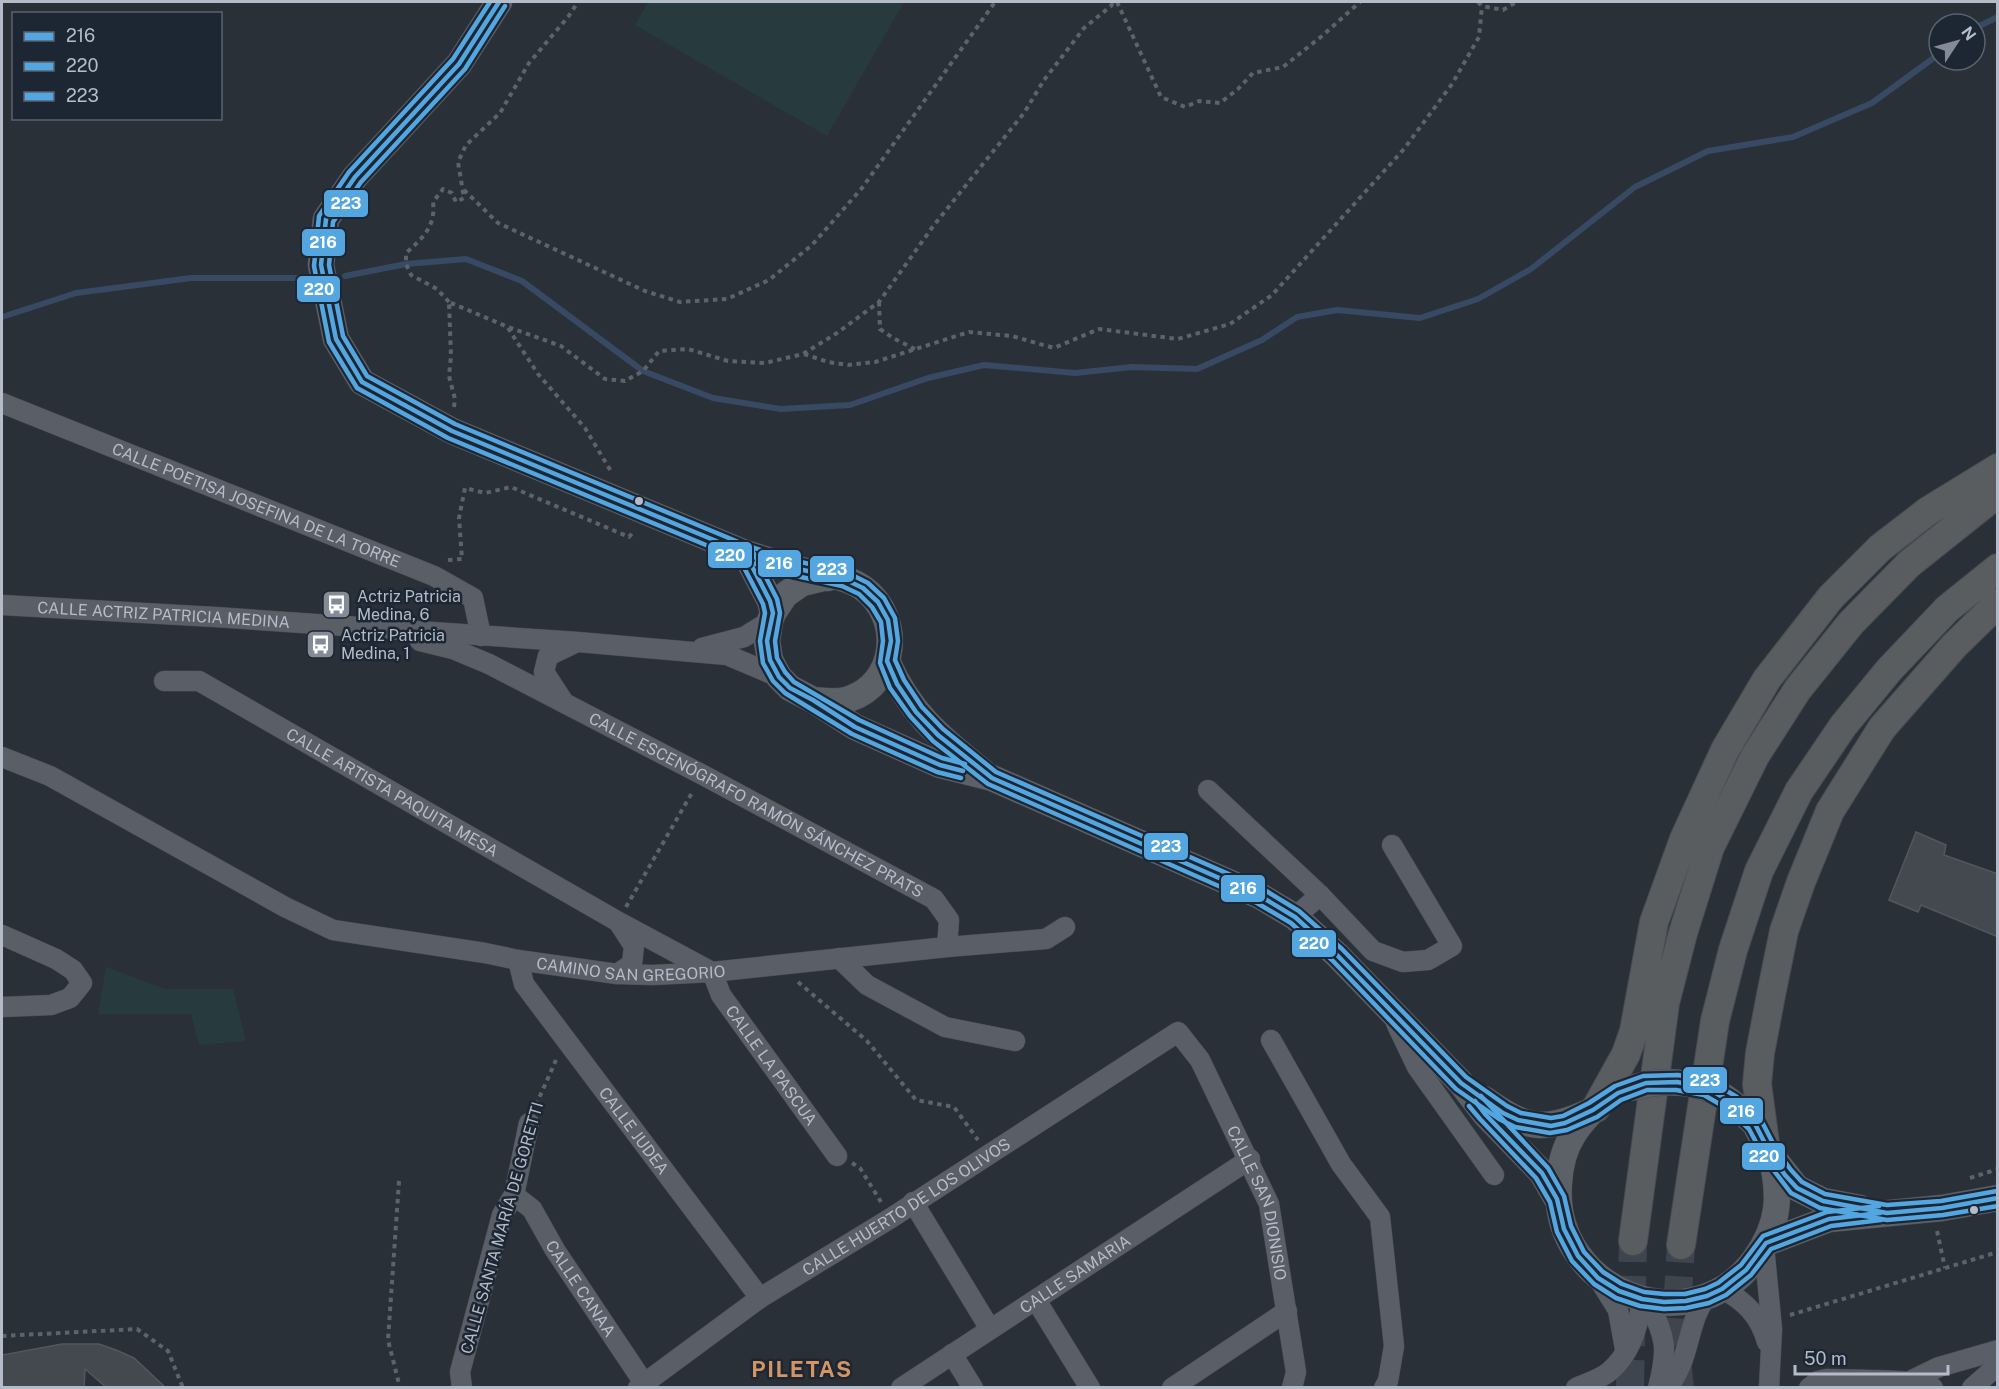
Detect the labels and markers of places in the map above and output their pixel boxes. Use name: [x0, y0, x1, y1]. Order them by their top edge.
unlabelled marker: [633, 495, 645, 507]
place label: Actriz Patricia Medina, 6: [357, 587, 461, 624]
bus stop icon: Actriz Patricia Medina, 6: [320, 589, 352, 621]
place label: Actriz Patricia Medina, 1: [341, 626, 445, 663]
bus stop icon: Actriz Patricia Medina, 1: [304, 628, 336, 660]
unlabelled marker: [1968, 1204, 1980, 1216]

